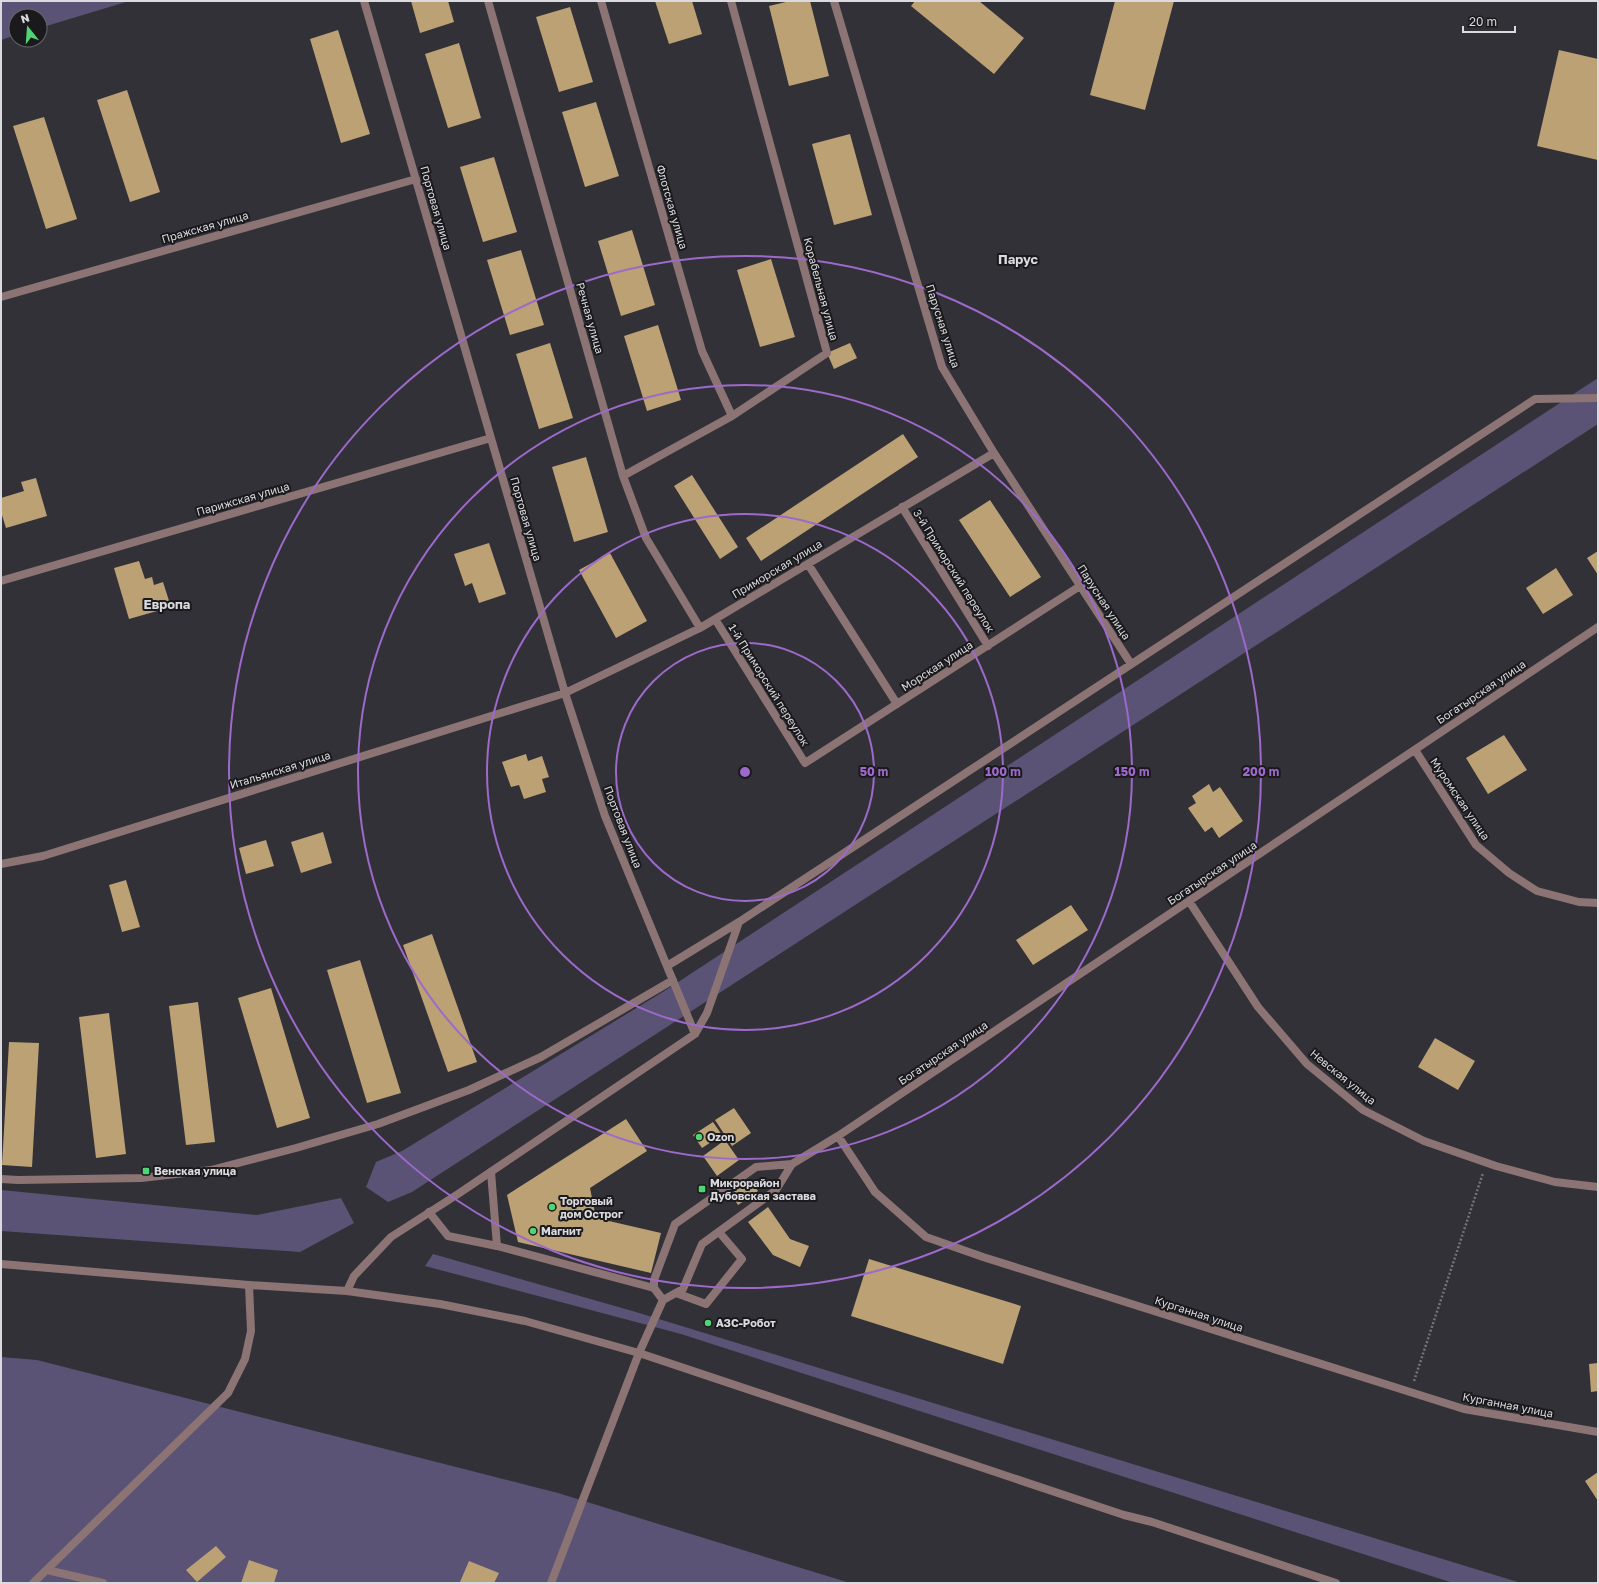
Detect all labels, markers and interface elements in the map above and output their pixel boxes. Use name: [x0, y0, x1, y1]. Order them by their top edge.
north arrow: [8, 8, 48, 48]
scale bar: [1463, 8, 1515, 34]
text: N: [19, 11, 31, 25]
text: 20 m: [1469, 14, 1497, 29]
street label: Флотская улица: [654, 163, 691, 250]
street label: Портовая улица: [418, 164, 455, 252]
street label: Пражская улица: [160, 208, 250, 245]
street label: Корабельная улица: [801, 236, 842, 342]
district label: Парус: [998, 251, 1039, 267]
street label: Речная улица: [574, 281, 607, 355]
street label: Парусная улица: [924, 282, 963, 369]
street label: Портовая улица: [508, 475, 545, 563]
street label: Парижская улица: [195, 479, 291, 518]
street label: 3-й Приморский переулок: [911, 507, 998, 635]
street label: Приморская улица: [729, 537, 824, 601]
street label: Парусная улица: [1075, 562, 1134, 642]
district label: Европа: [144, 596, 191, 612]
street label: 1-й Приморский переулок: [726, 621, 813, 749]
street label: Морская улица: [899, 638, 975, 693]
street label: Богатырская улица: [1434, 657, 1528, 726]
street label: Итальянская улица: [228, 748, 332, 791]
street label: Муромская улица: [1428, 755, 1493, 842]
text: 50 m: [860, 764, 888, 779]
text: 100 m: [985, 764, 1021, 779]
text: 150 m: [1115, 764, 1149, 779]
text: 200 m: [1243, 764, 1279, 779]
centre of rings: [738, 765, 752, 779]
street label: Портовая улица: [602, 784, 645, 870]
street label: Богатырская улица: [1165, 838, 1259, 907]
street label: Богатырская улица: [896, 1018, 990, 1087]
street label: Невская улица: [1308, 1046, 1379, 1107]
place label: Ozon: [707, 1130, 735, 1143]
marker: Ozon: [694, 1132, 704, 1142]
place label: Венская улица: [154, 1164, 236, 1177]
marker: Венская улица: [141, 1166, 151, 1176]
place label: Микрорайон Дубовская застава: [710, 1176, 816, 1202]
marker: Микрорайон Дубовская застава: [697, 1184, 707, 1194]
place label: Торговый дом Острог: [560, 1194, 623, 1220]
marker: Торговый дом Острог: [547, 1202, 557, 1212]
place label: Магнит: [541, 1224, 582, 1237]
marker: Магнит: [528, 1226, 538, 1236]
street label: Курганная улица: [1153, 1293, 1245, 1334]
place label: АЗС-Робот: [716, 1316, 776, 1329]
marker: АЗС-Робот: [703, 1318, 713, 1328]
street label: Курганная улица: [1462, 1389, 1555, 1420]

